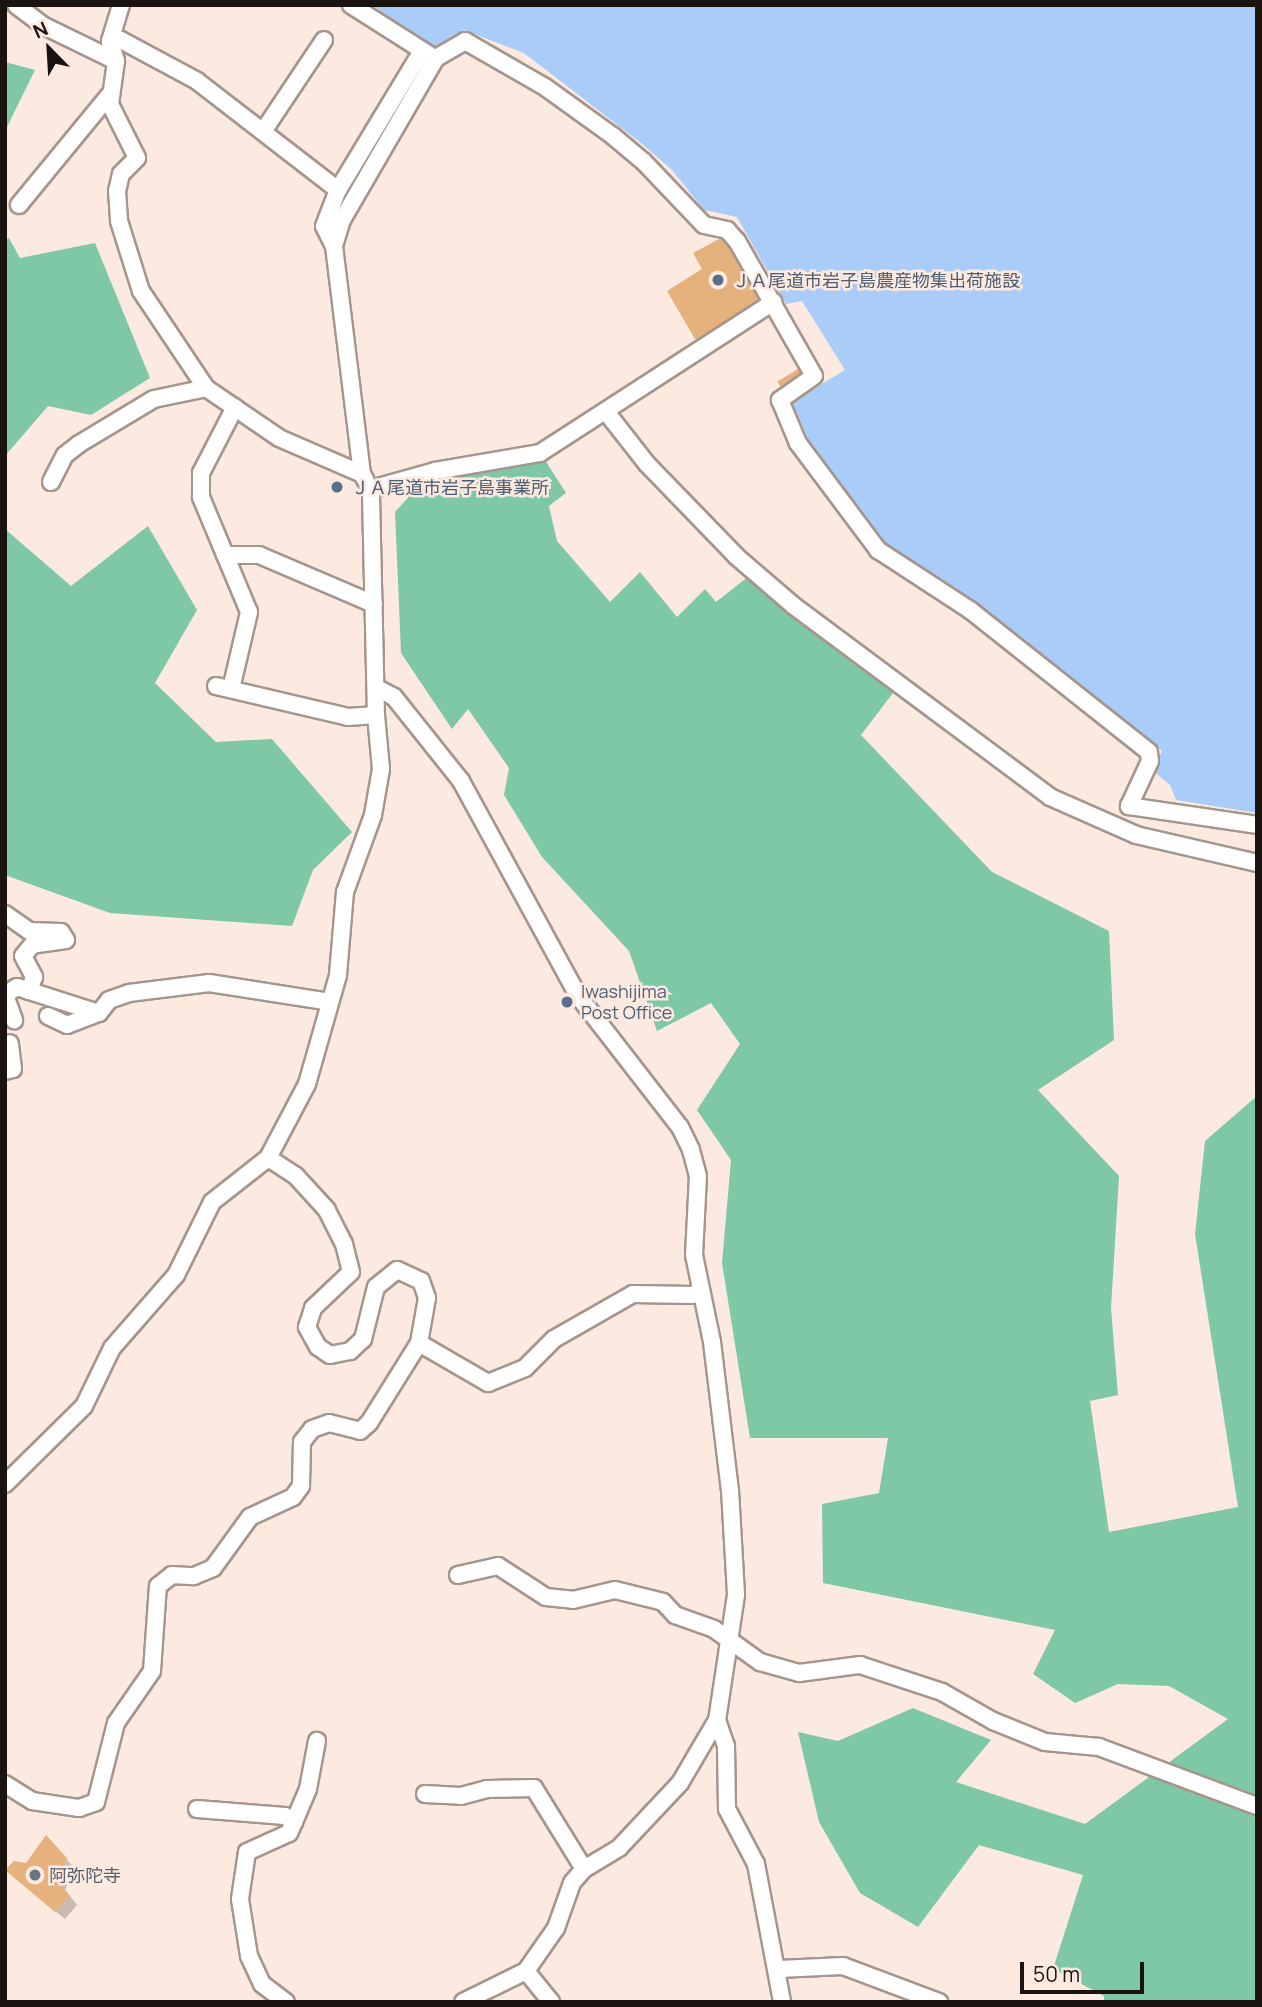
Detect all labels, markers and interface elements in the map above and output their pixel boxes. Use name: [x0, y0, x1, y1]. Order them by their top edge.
north arrow: [14, 14, 84, 84]
text: N: [29, 15, 52, 44]
place label: ＪＡ尾道市岩子島農産物集出荷施設: [732, 269, 1020, 291]
marker: ＪＡ尾道市岩子島農産物集出荷施設: [710, 272, 726, 288]
place label: ＪＡ尾道市岩子島事業所: [351, 476, 549, 498]
marker: ＪＡ尾道市岩子島事業所: [329, 479, 345, 495]
place label: Iwashijima Post Office: [581, 981, 672, 1024]
marker: Iwashijima Post Office: [559, 994, 575, 1010]
place label: 阿弥陀寺: [49, 1864, 121, 1886]
marker: 阿弥陀寺: [27, 1867, 43, 1883]
scale bar: [1024, 1948, 1148, 1992]
text: 50 m: [1033, 1960, 1080, 1988]

